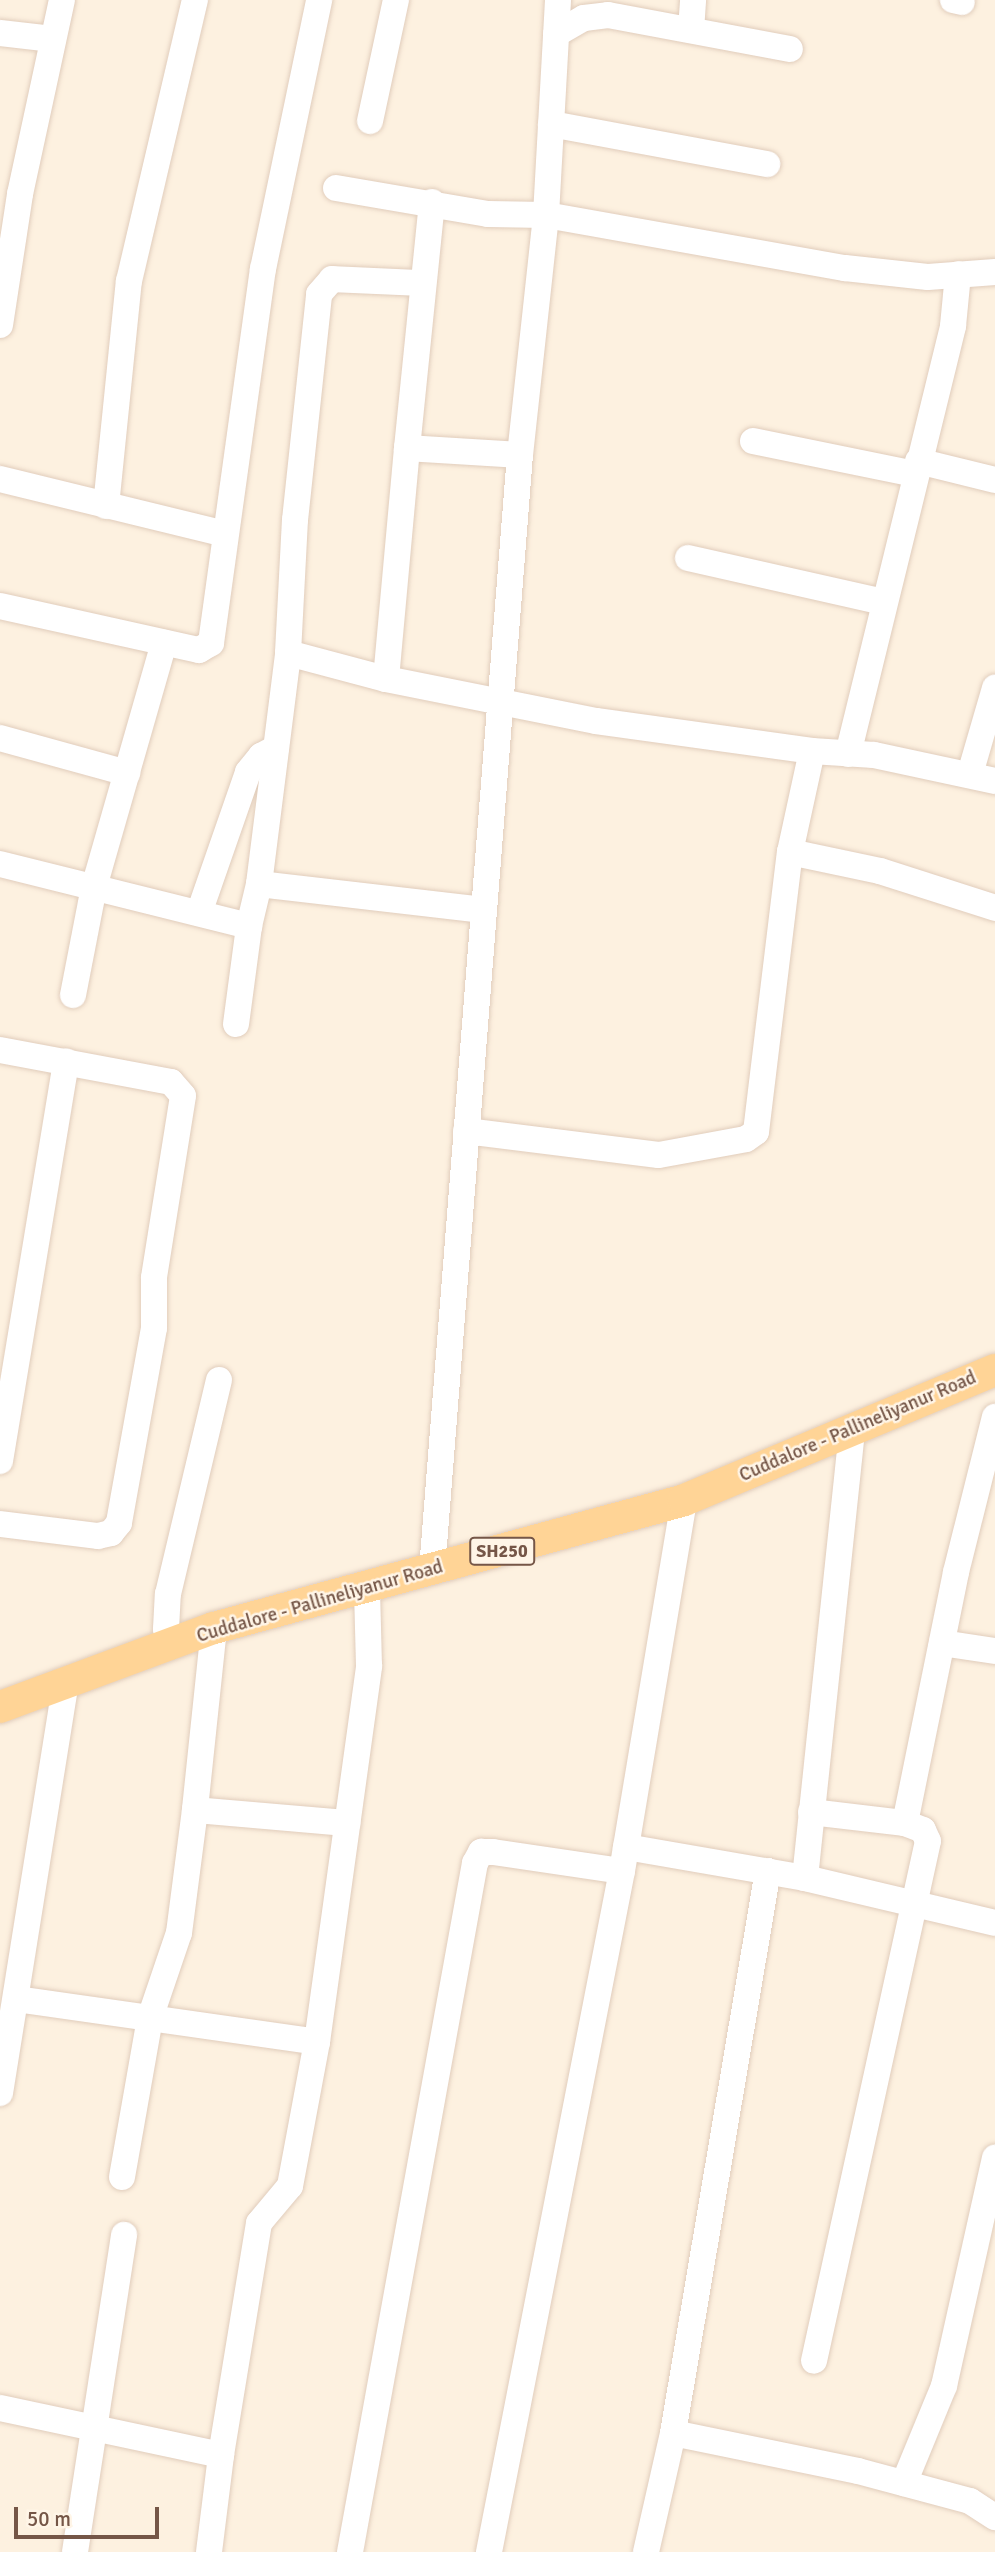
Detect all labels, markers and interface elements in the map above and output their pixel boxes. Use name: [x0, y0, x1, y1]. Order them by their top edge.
street label: Cuddalore - Pallineliyanur Road: [736, 1367, 980, 1487]
road number: SH250: [469, 1536, 535, 1566]
street label: Cuddalore - Pallineliyanur Road: [194, 1556, 446, 1648]
scale bar: [18, 2492, 163, 2536]
text: 50 m: [27, 2506, 71, 2532]

